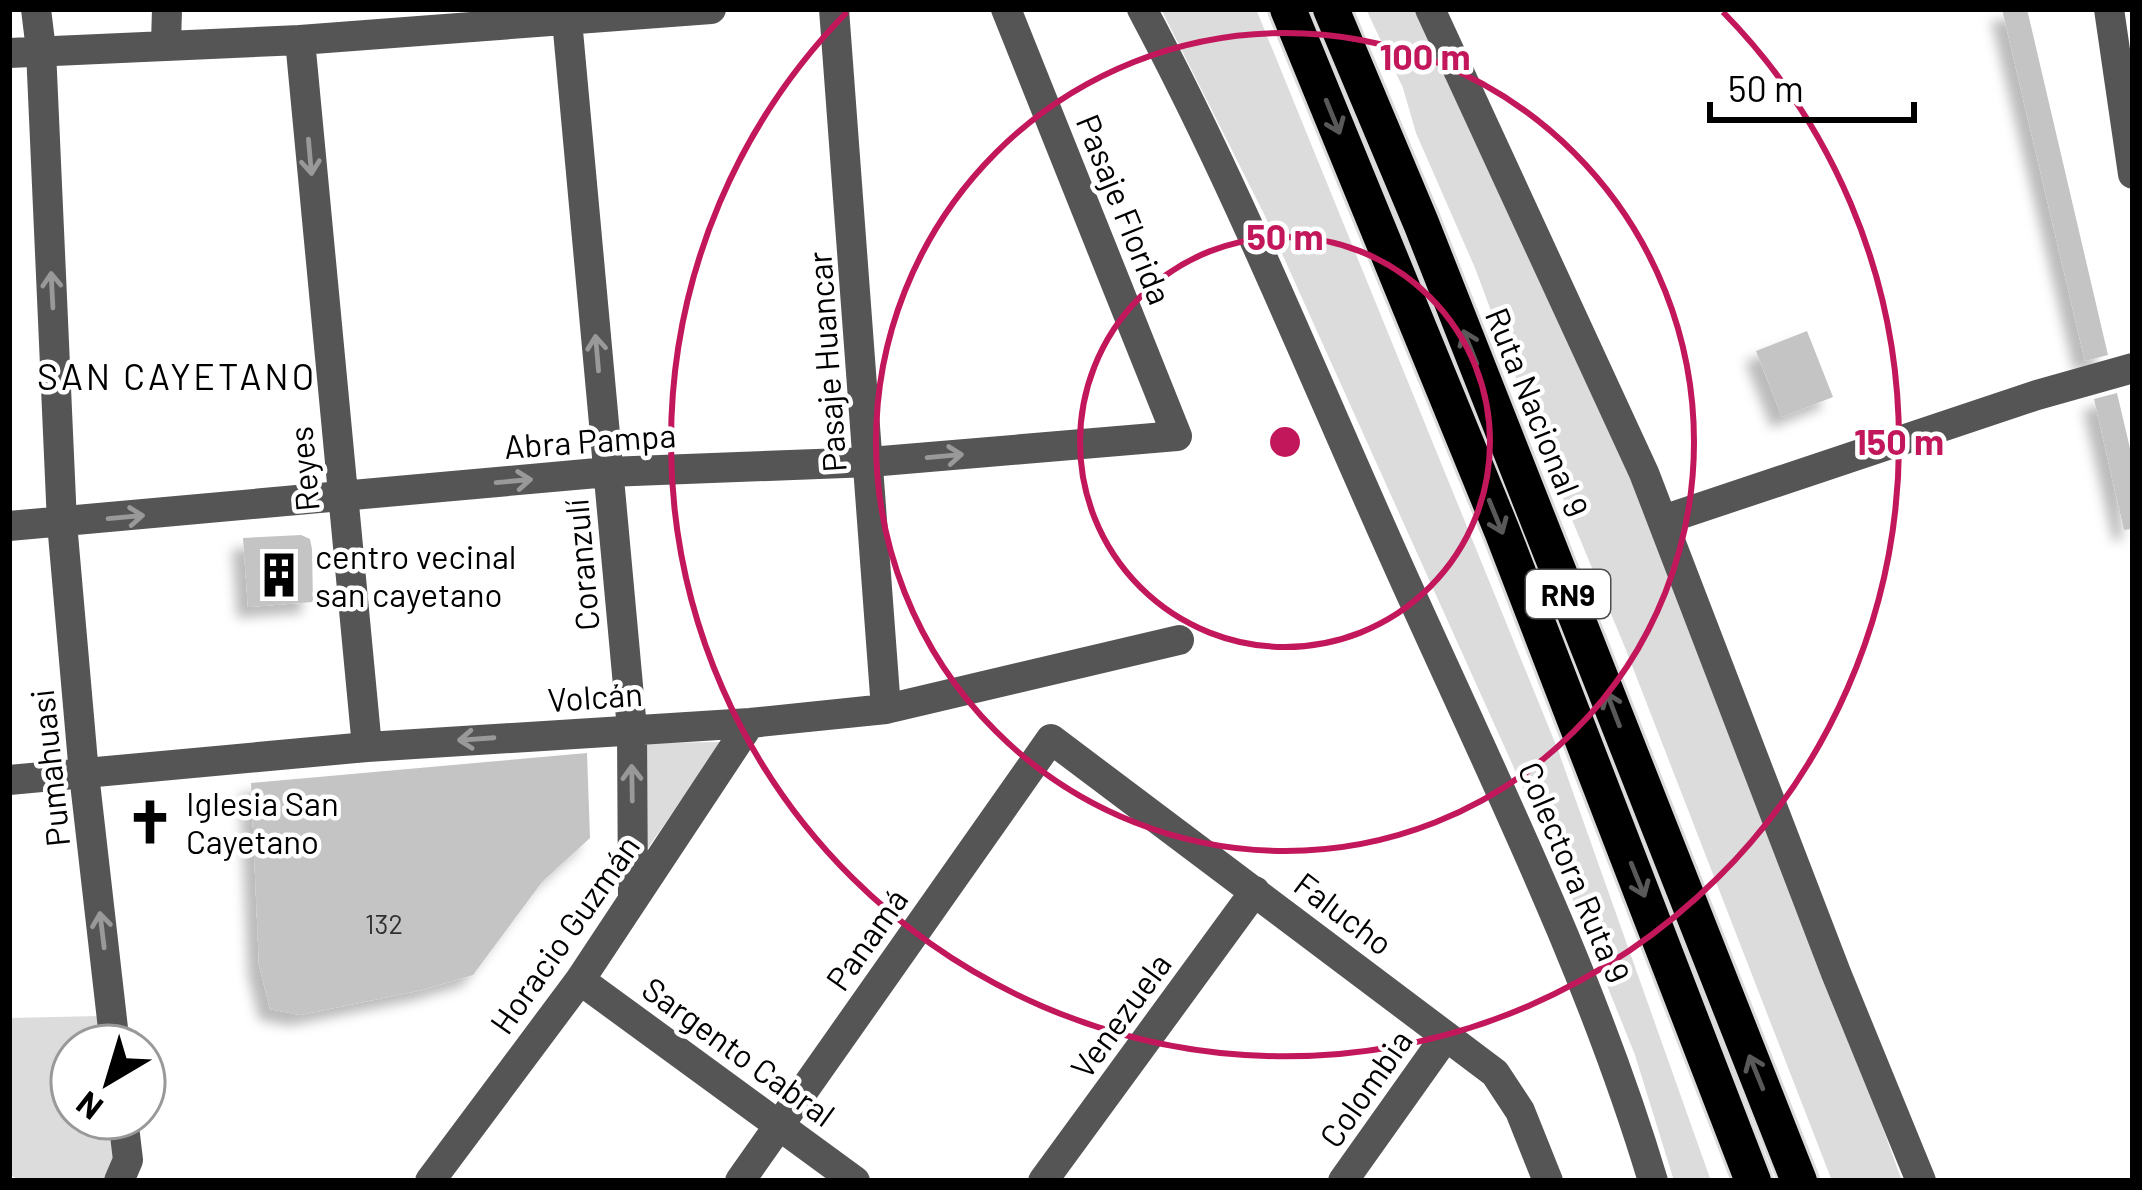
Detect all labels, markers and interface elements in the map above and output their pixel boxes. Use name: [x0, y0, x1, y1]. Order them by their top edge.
text: 100 m: [1379, 34, 1471, 77]
scale bar: [1710, 48, 1914, 122]
text: 50 m: [1728, 66, 1804, 109]
one-way arrow: [1324, 98, 1345, 135]
street label: Pasaje Florida: [1069, 108, 1181, 310]
one-way arrow: [299, 137, 322, 176]
text: 50 m: [1246, 214, 1324, 257]
street label: Pasaje Huancar: [798, 250, 854, 474]
one-way arrow: [40, 271, 63, 310]
street label: Ruta Nacional 9: [1478, 302, 1598, 522]
one-way arrow: [1458, 329, 1479, 366]
one-way arrow: [585, 334, 608, 373]
district label: SAN CAYETANO: [37, 354, 317, 397]
street label: Abra Pampa: [503, 414, 677, 466]
text: 150 m: [1854, 419, 1944, 462]
centre of rings: [1264, 421, 1306, 463]
street label: Reyes: [279, 425, 327, 513]
one-way arrow: [925, 444, 964, 467]
one-way arrow: [494, 469, 533, 492]
street label: Coranzulí: [555, 498, 607, 632]
one-way arrow: [1487, 498, 1508, 535]
one-way arrow: [105, 505, 144, 528]
place label: centro vecinal san cayetano: [315, 536, 516, 614]
building icon: centro vecinal san cayetano: [254, 550, 304, 600]
road number: RN9: [1526, 570, 1610, 618]
street label: Volcán: [546, 673, 644, 719]
street label: Pumahuasi: [21, 687, 77, 849]
one-way arrow: [1601, 692, 1622, 729]
one-way arrow: [457, 728, 496, 751]
street label: Colectora Ruta 9: [1511, 756, 1639, 988]
one-way arrow: [621, 764, 644, 803]
place label: Iglesia San Cayetano: [186, 783, 339, 861]
church icon: Iglesia San Cayetano: [125, 797, 175, 847]
street label: Horacio Guzmán: [481, 827, 647, 1041]
one-way arrow: [1629, 861, 1650, 898]
street label: Falucho: [1287, 863, 1401, 963]
street label: Panamá: [817, 880, 915, 998]
house number: 132: [365, 907, 403, 939]
one-way arrow: [90, 911, 113, 950]
street label: Venezuela: [1061, 945, 1179, 1085]
street label: Sargento Cabral: [635, 968, 843, 1134]
north arrow: [48, 1022, 168, 1142]
street label: Colombia: [1310, 1022, 1420, 1154]
one-way arrow: [1743, 1055, 1765, 1092]
text: N: [68, 1084, 110, 1129]

